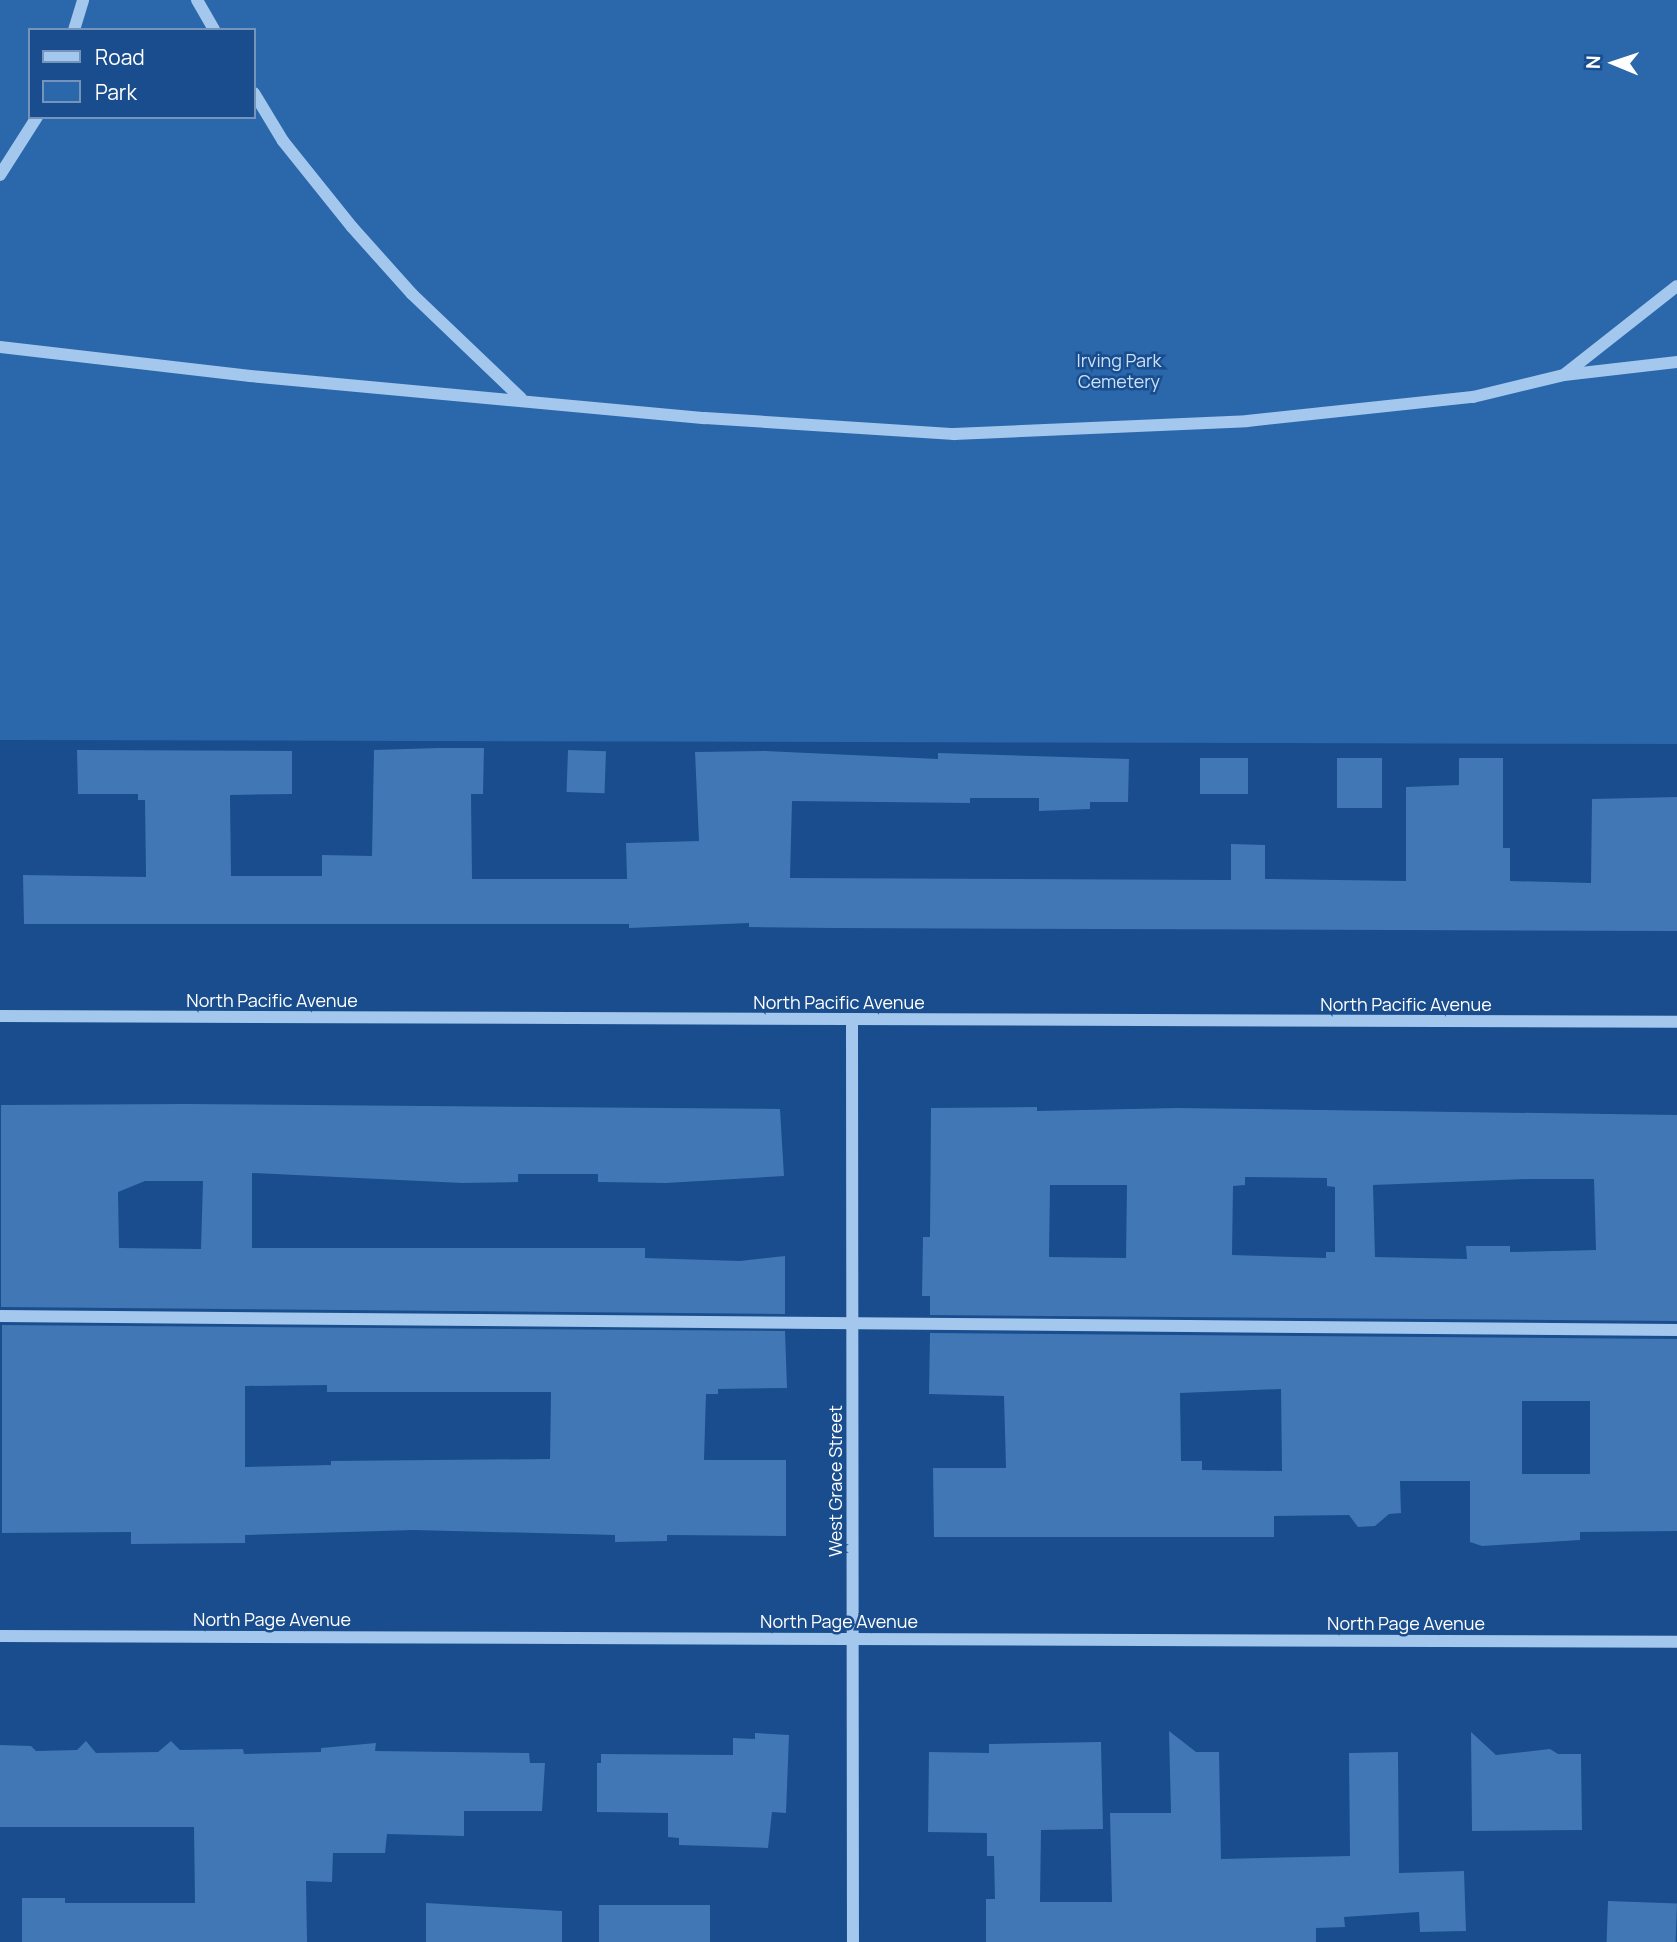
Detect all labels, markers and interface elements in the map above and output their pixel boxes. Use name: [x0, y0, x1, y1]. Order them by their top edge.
legend: [28, 28, 256, 119]
north arrow: [1579, 28, 1649, 98]
text: Road: [95, 43, 145, 71]
text: N: [1580, 55, 1606, 70]
text: Park: [95, 78, 137, 106]
park label: Irving Park Cemetery: [1077, 350, 1161, 392]
street label: North Pacific Avenue: [186, 989, 358, 1011]
street label: North Pacific Avenue: [753, 991, 925, 1013]
street label: North Pacific Avenue: [1320, 993, 1492, 1015]
street label: West Grace Street: [824, 1405, 846, 1557]
street label: North Page Avenue: [193, 1608, 351, 1630]
street label: North Page Avenue: [760, 1610, 918, 1632]
street label: North Page Avenue: [1327, 1612, 1485, 1634]

